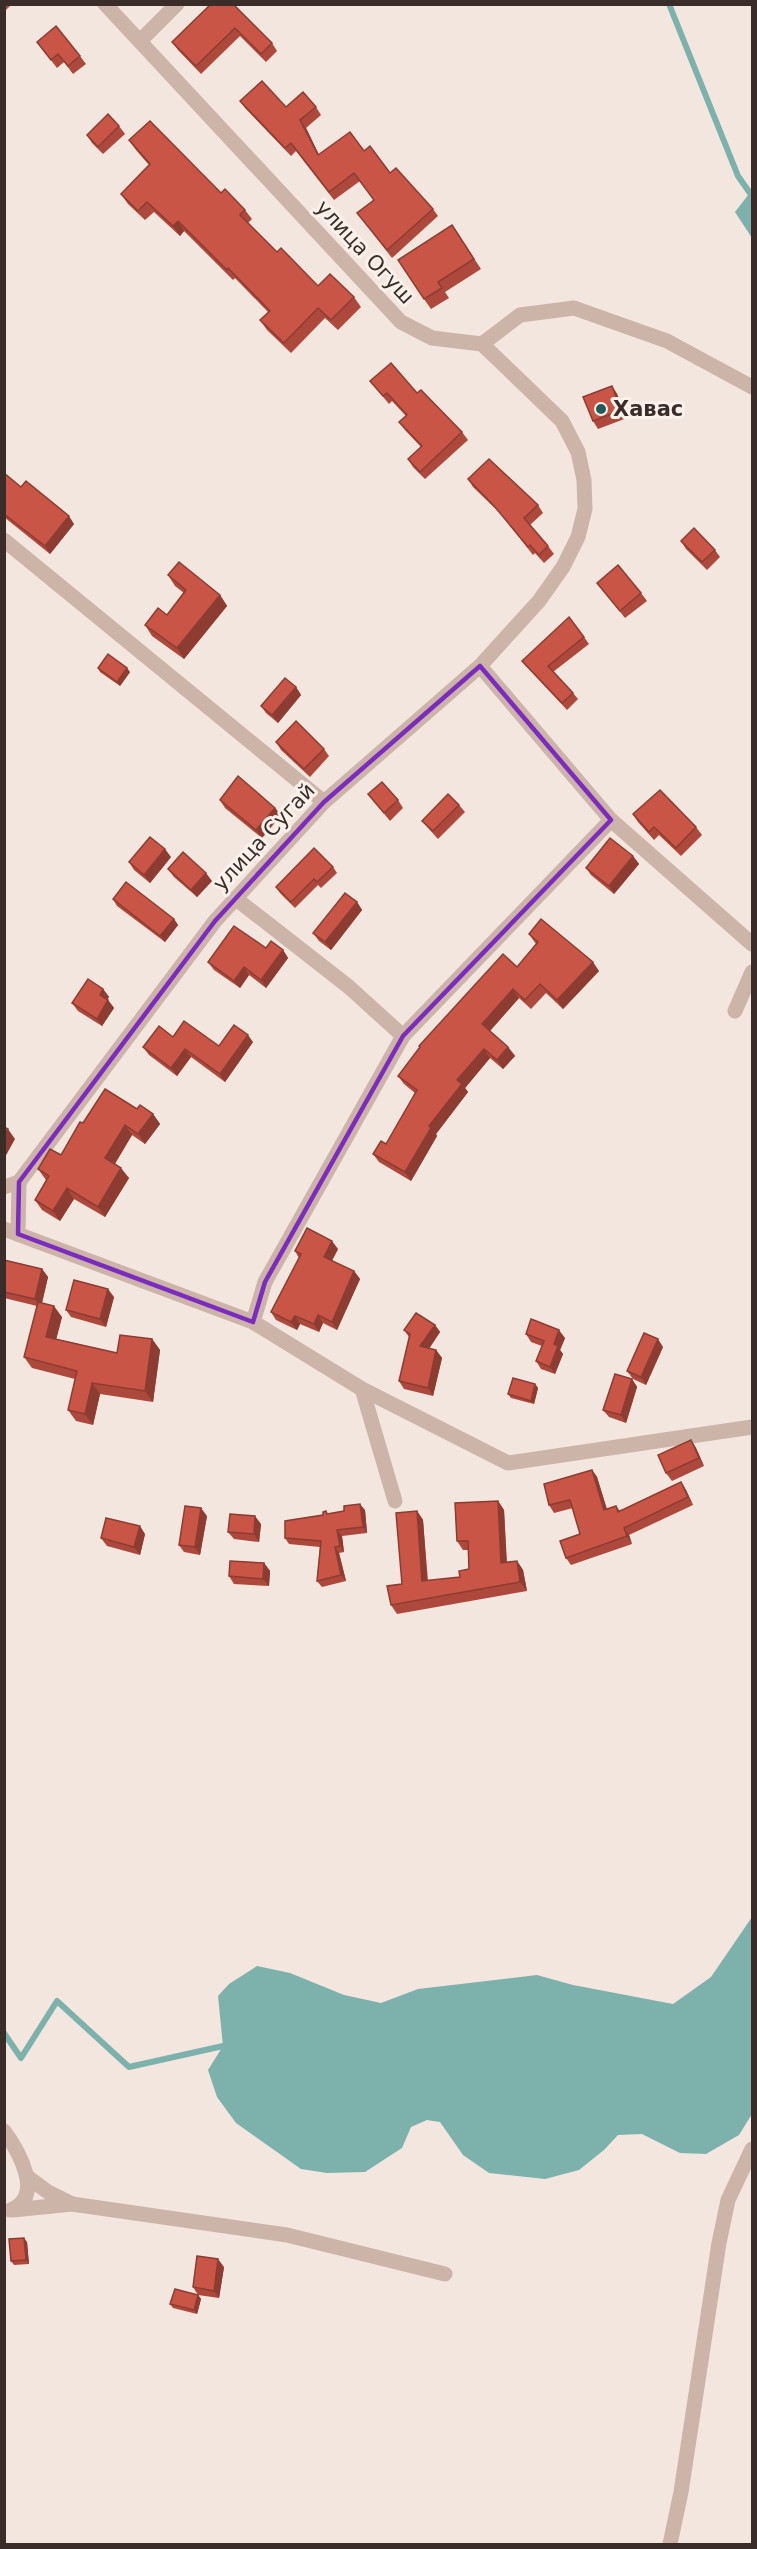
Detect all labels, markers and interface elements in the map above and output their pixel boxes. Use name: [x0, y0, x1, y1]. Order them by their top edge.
street label: улица Огуш: [311, 195, 419, 309]
place label: Хавас: [613, 397, 683, 421]
marker: Хавас: [594, 402, 608, 416]
street label: улица Сугай: [208, 778, 320, 896]

